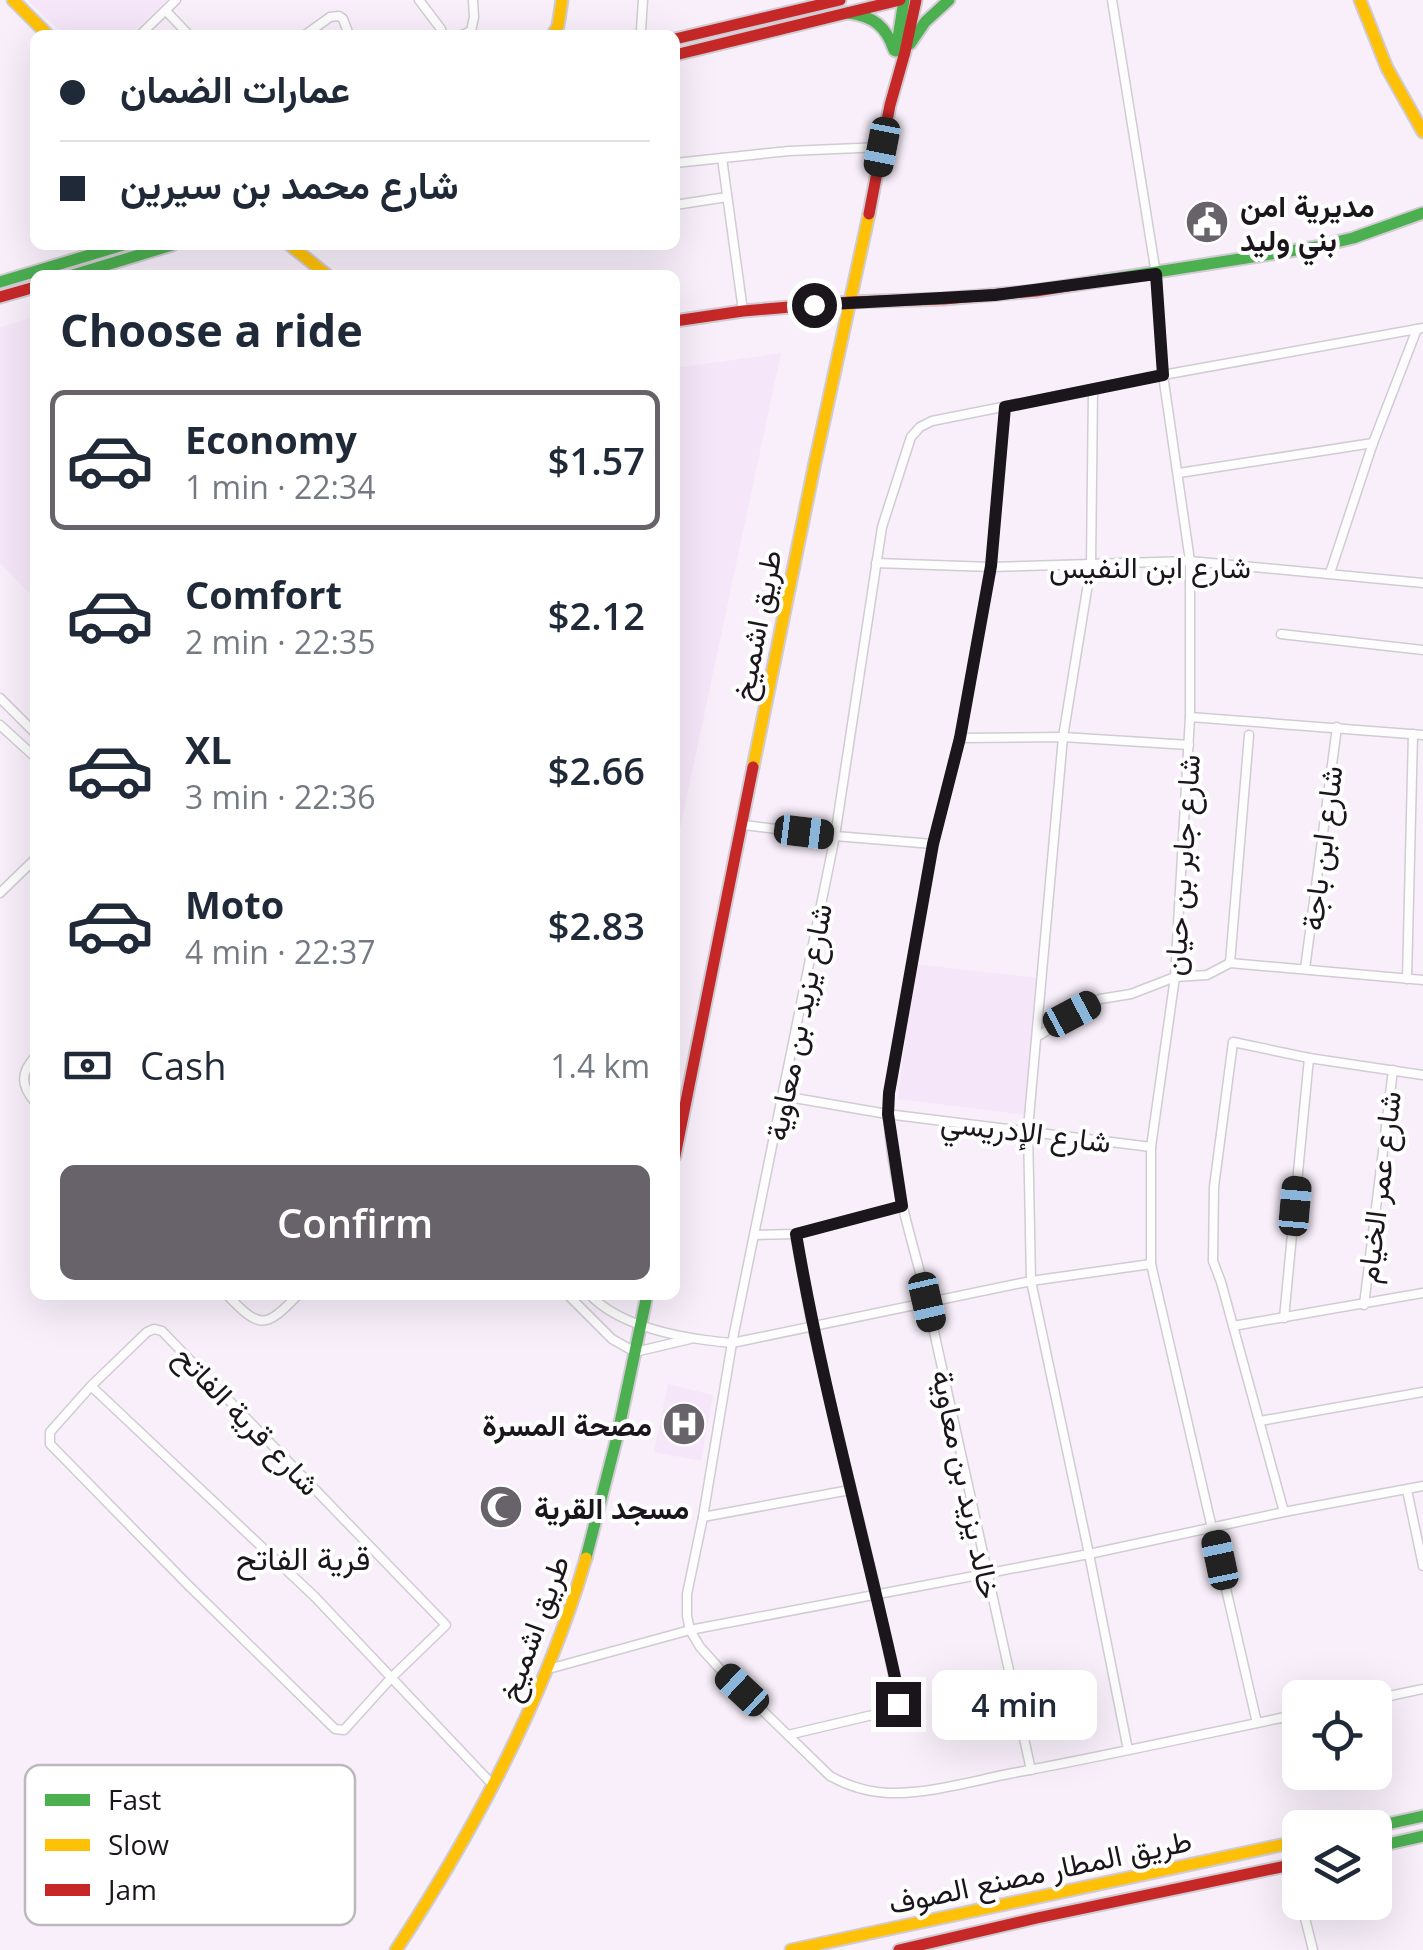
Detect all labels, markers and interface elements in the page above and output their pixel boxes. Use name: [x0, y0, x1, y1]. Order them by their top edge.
text: عمارات الضمان: [120, 62, 350, 114]
car: [862, 115, 902, 179]
text: شارع محمد بن سيرين: [120, 158, 459, 210]
place label: مديرية امن بني وليد: [1240, 185, 1375, 266]
public building icon: مديرية امن بني وليد: [1184, 199, 1230, 245]
route start: [792, 283, 837, 328]
text: Choose a ride: [60, 299, 363, 360]
text: Economy: [185, 413, 357, 465]
icon: car: [65, 415, 155, 505]
text: $1.57: [548, 434, 645, 486]
text: 1 min · 22:34: [185, 465, 376, 508]
street label: طريق اشميخ: [721, 546, 792, 704]
street label: شارع ابن النفيس: [1049, 546, 1251, 588]
text: Comfort: [185, 568, 342, 620]
icon: car: [65, 570, 155, 660]
text: $2.12: [548, 589, 645, 641]
text: 2 min · 22:35: [185, 620, 376, 663]
text: XL: [185, 723, 232, 775]
icon: car: [65, 725, 155, 815]
text: $2.66: [548, 744, 645, 796]
street label: شارع جابر بن حيان: [1153, 753, 1210, 977]
street label: شارع ابن باجة: [1291, 763, 1352, 933]
text: 3 min · 22:36: [185, 775, 376, 818]
car: [772, 813, 836, 851]
text: Moto: [185, 878, 284, 930]
icon: car: [65, 880, 155, 970]
text: $2.83: [548, 899, 645, 951]
street label: شارع يزيد بن معاوية: [755, 900, 842, 1144]
text: 4 min · 22:37: [185, 930, 376, 973]
car: [1038, 987, 1106, 1041]
icon: cash: [60, 1038, 115, 1093]
text: Cash: [140, 1039, 226, 1091]
text: 1.4 km: [550, 1044, 650, 1087]
street label: شارع عمر الخيام: [1346, 1089, 1411, 1285]
street label: شارع الإدريسي: [938, 1100, 1113, 1167]
button: Confirm: [60, 1165, 650, 1280]
car: [1277, 1175, 1313, 1237]
car: [906, 1269, 948, 1335]
street label: شارع قرية الفاتح: [165, 1336, 330, 1505]
street label: خالد يزيد بن معاوية: [923, 1366, 1011, 1602]
hospital icon: مصحة المسرة: [661, 1401, 707, 1447]
place label: مصحة المسرة: [482, 1404, 652, 1445]
mosque icon: مسجد القرية: [478, 1484, 524, 1530]
place label: مسجد القرية: [534, 1487, 689, 1528]
car: [1199, 1528, 1241, 1592]
district label: قرية الفاتح: [236, 1536, 370, 1581]
street label: طريق اشميخ: [488, 1549, 579, 1707]
car: [710, 1659, 774, 1721]
callout: 4 min: [933, 1669, 1098, 1739]
map controls: [1282, 1680, 1392, 1920]
button: locate: [1282, 1680, 1392, 1790]
route end: [876, 1682, 921, 1727]
text: 4 min: [971, 1683, 1058, 1726]
legend: [25, 1765, 355, 1925]
text: Fast: [108, 1780, 161, 1818]
button: layers: [1282, 1810, 1392, 1920]
street label: طريق المطار مصنع الصوف: [885, 1819, 1196, 1924]
text: Slow: [108, 1825, 169, 1863]
text: Jam: [105, 1870, 157, 1908]

